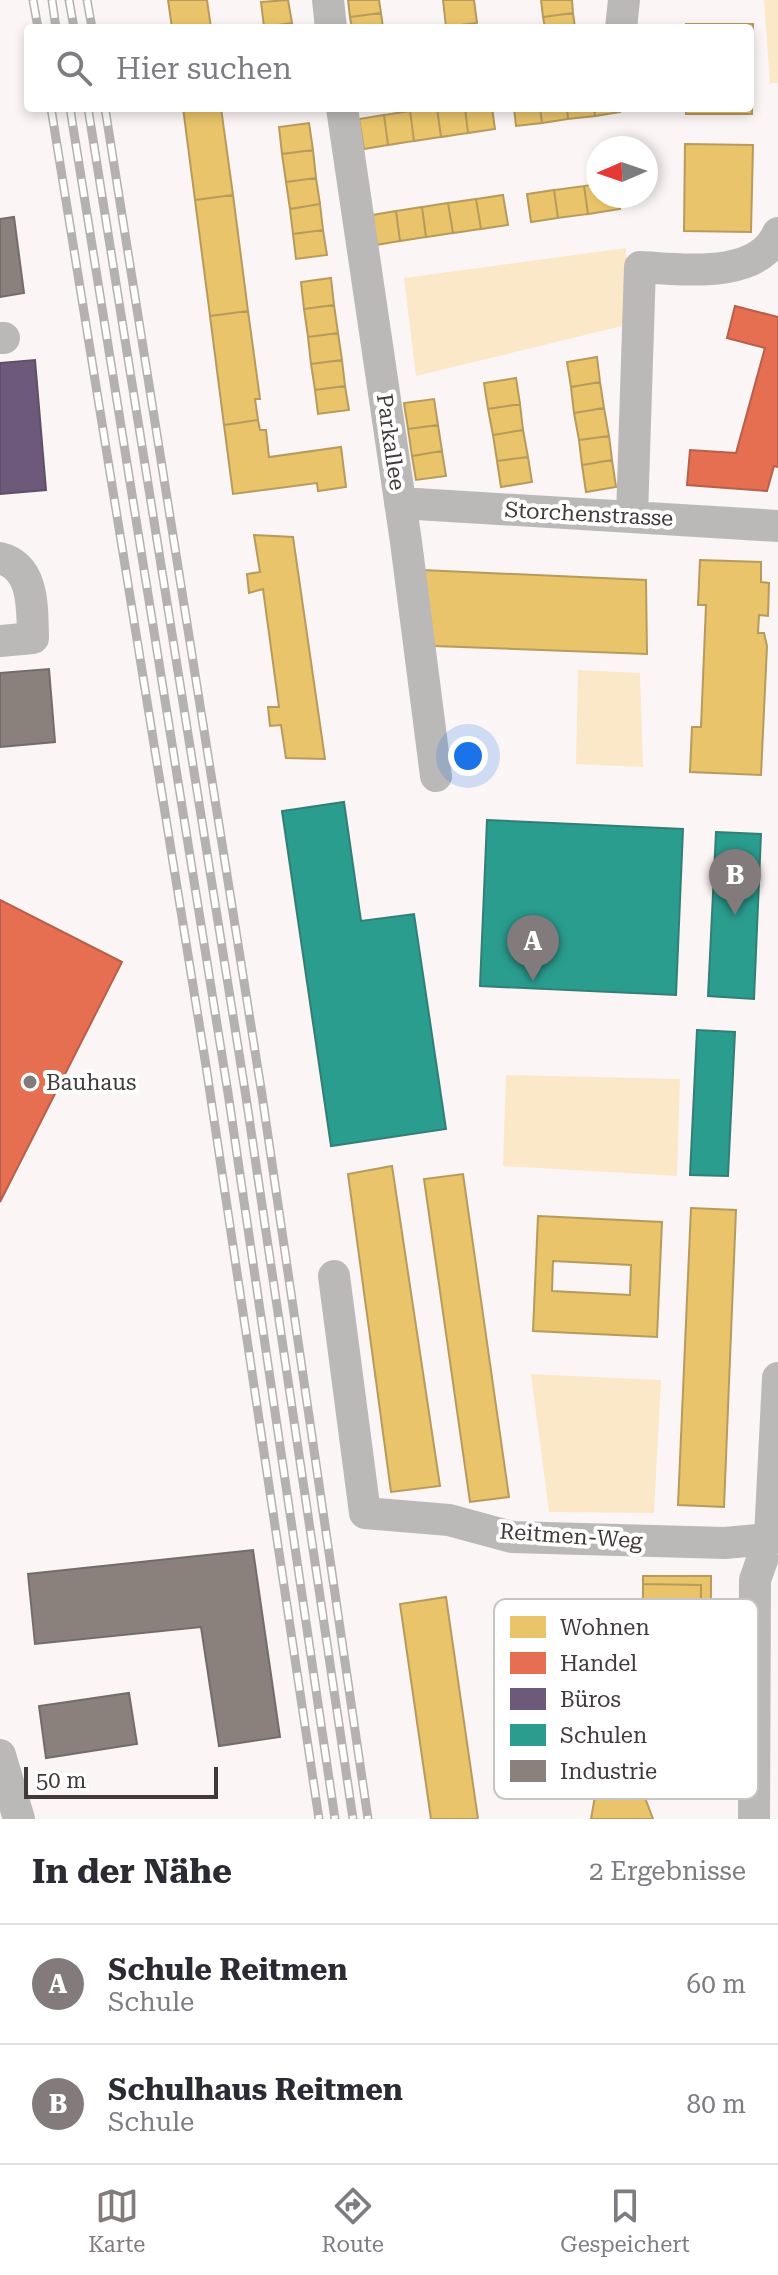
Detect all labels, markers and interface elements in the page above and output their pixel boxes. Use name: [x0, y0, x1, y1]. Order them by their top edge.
search box: [24, 24, 754, 112]
icon: search: [52, 46, 96, 90]
text: Hier suchen: [116, 51, 292, 86]
north arrow: [586, 136, 658, 208]
street label: Parkallee: [372, 392, 410, 492]
street label: Storchenstrasse: [504, 497, 674, 531]
your location: [448, 736, 488, 776]
pin: B: [709, 849, 761, 915]
pin: A: [507, 915, 559, 981]
place label: Bauhaus: [46, 1070, 136, 1095]
marker: Bauhaus: [21, 1073, 39, 1091]
street label: Reitmen-Weg: [499, 1519, 644, 1554]
legend: [494, 1599, 758, 1799]
text: Wohnen: [560, 1615, 650, 1640]
text: Handel: [560, 1651, 637, 1676]
text: Büros: [560, 1687, 621, 1712]
text: Schulen: [560, 1723, 647, 1748]
text: Industrie: [560, 1759, 657, 1784]
scale bar: [24, 1763, 218, 1799]
text: 50 m: [36, 1768, 86, 1793]
text: In der Nähe: [32, 1851, 232, 1891]
text: 2 Ergebnisse: [589, 1856, 746, 1886]
text: Schule Reitmen: [108, 1952, 348, 1987]
text: A: [49, 1969, 67, 1999]
text: 60 m: [687, 1969, 746, 1999]
text: Schule: [108, 1987, 194, 2017]
text: Schulhaus Reitmen: [108, 2072, 403, 2107]
text: B: [49, 2089, 67, 2119]
text: 80 m: [687, 2089, 746, 2119]
text: Schule: [108, 2107, 194, 2137]
tab: Karte: [88, 2184, 145, 2257]
tab: Route: [322, 2184, 384, 2257]
tab: Gespeichert: [560, 2184, 690, 2257]

